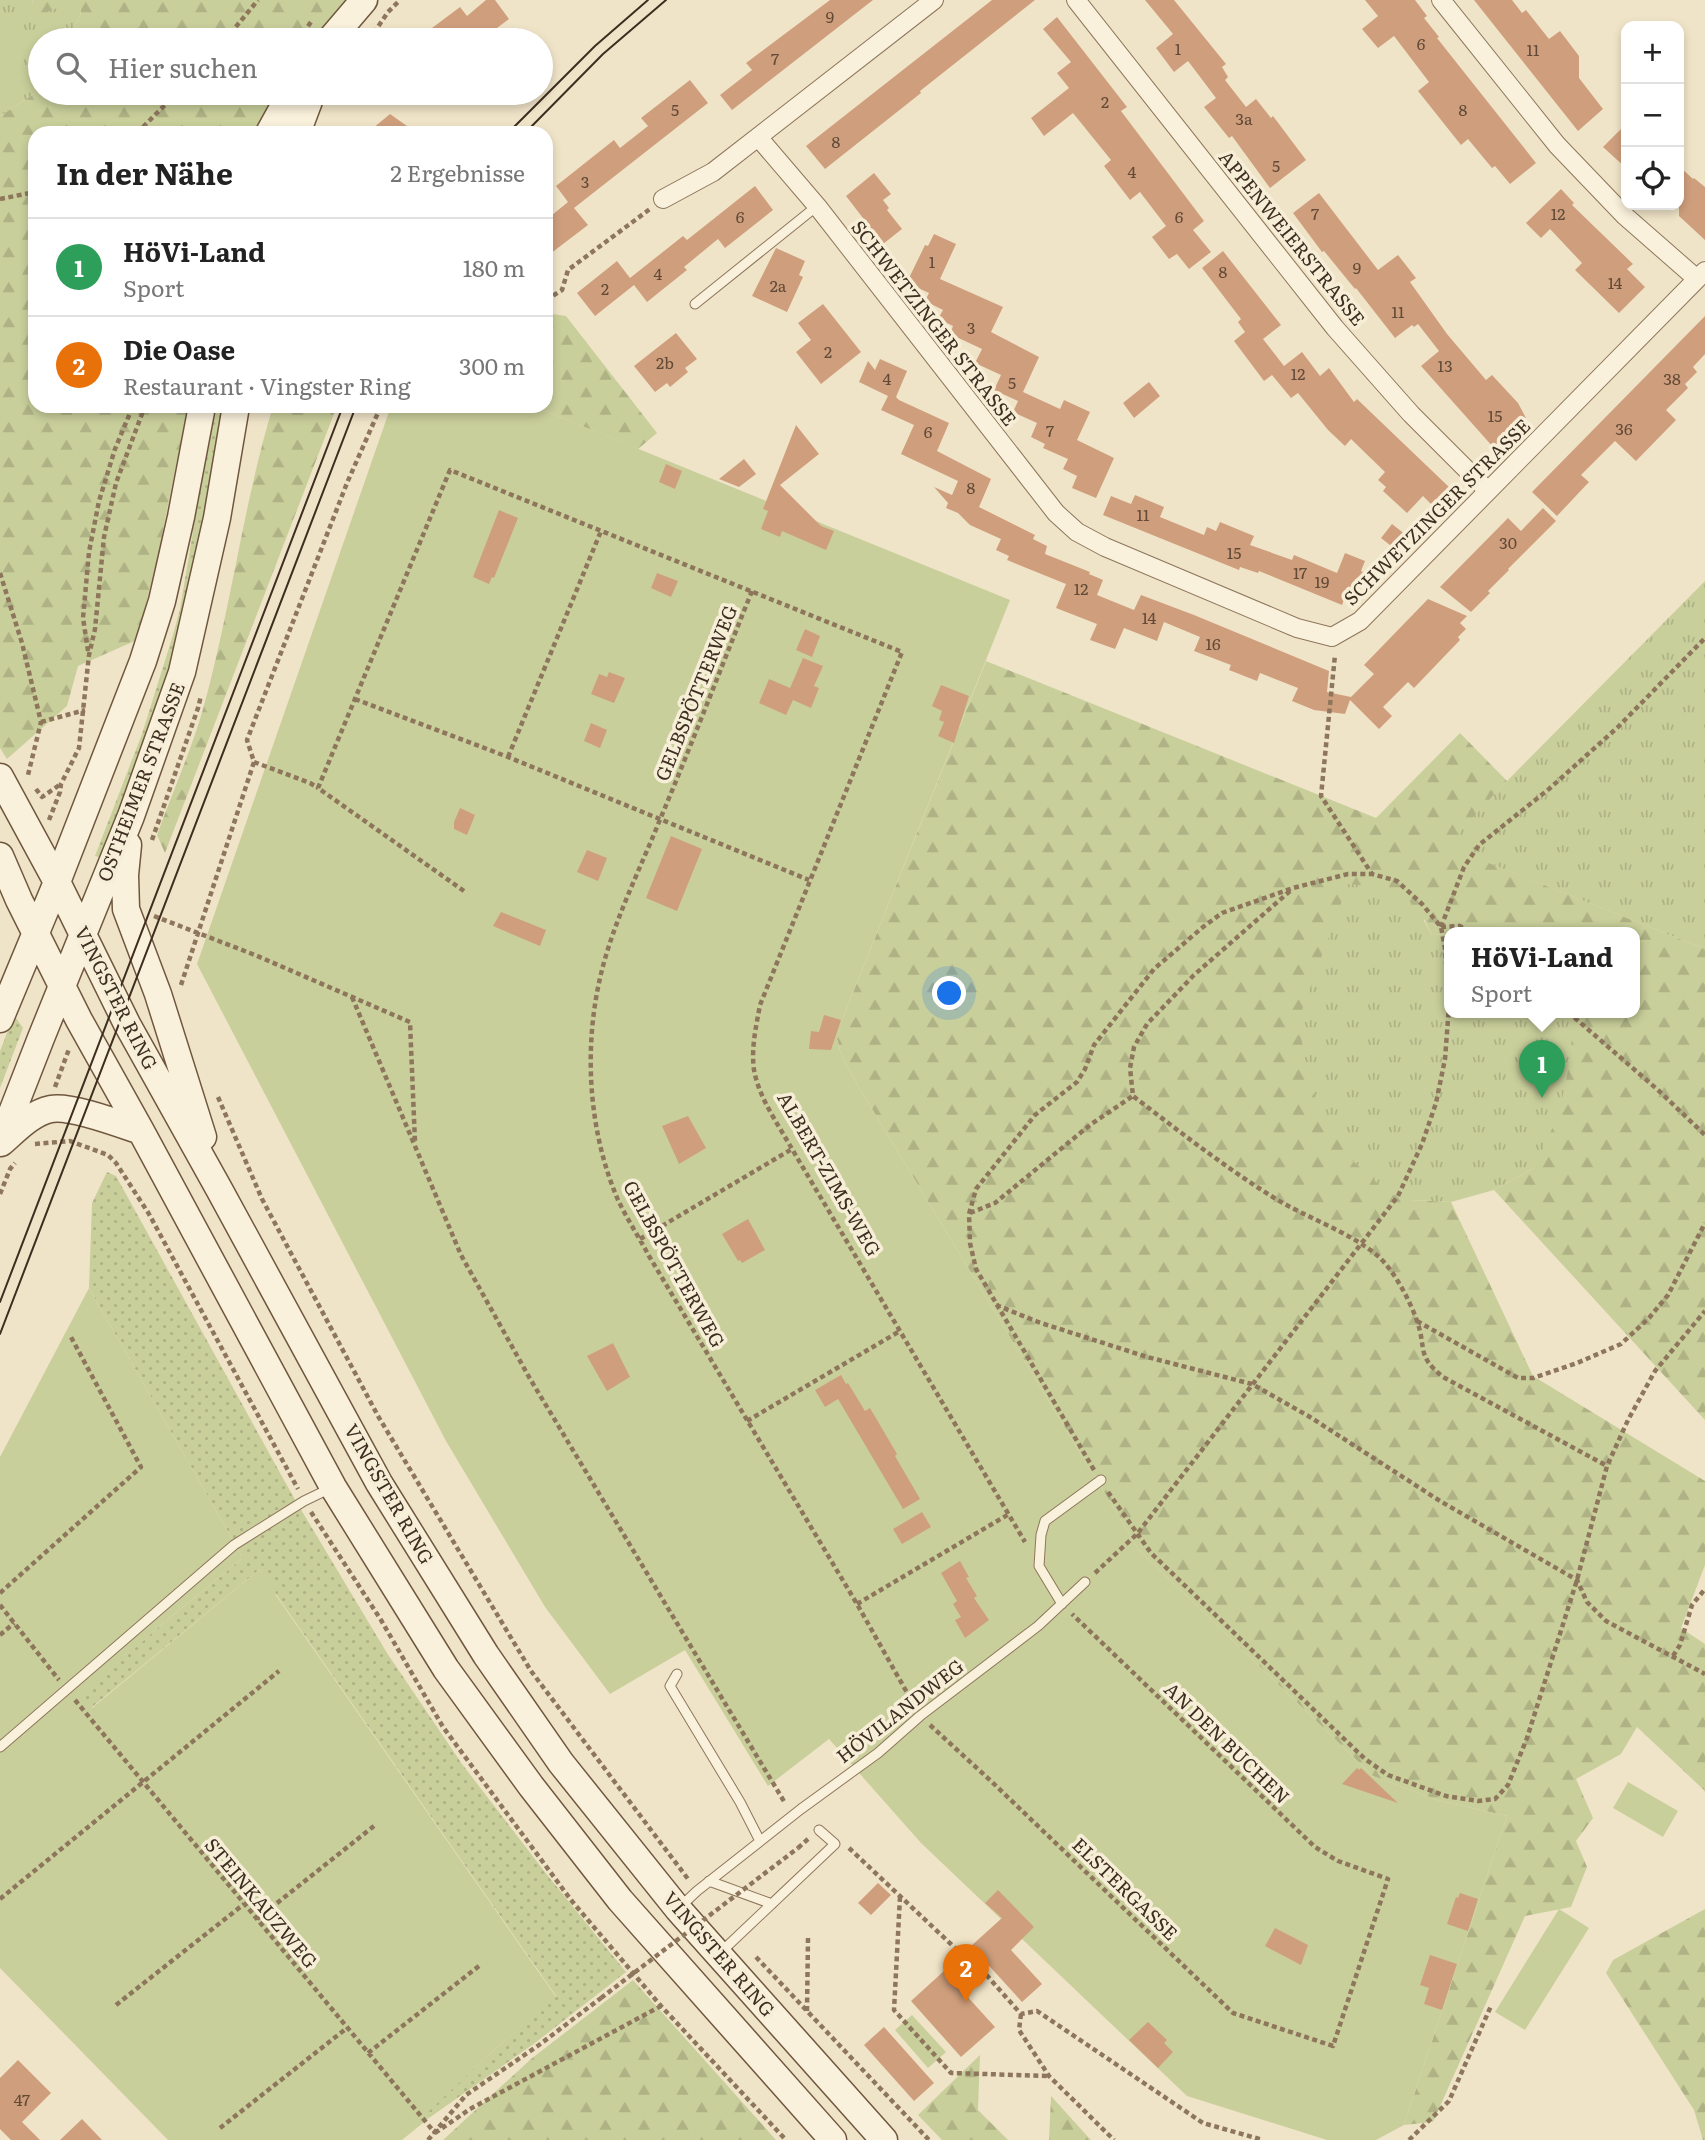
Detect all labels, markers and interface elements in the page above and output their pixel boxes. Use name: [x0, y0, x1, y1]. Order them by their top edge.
house number: 9: [826, 4, 834, 28]
map controls: [1621, 21, 1684, 210]
button: +: [1621, 21, 1684, 84]
search box: [28, 28, 553, 105]
house number: 6: [1417, 31, 1426, 55]
house number: 1: [1175, 36, 1182, 60]
house number: 11: [1526, 37, 1540, 61]
house number: 7: [771, 46, 779, 70]
text: Hier suchen: [108, 47, 258, 86]
icon: search: [52, 48, 90, 86]
button: −: [1621, 84, 1684, 147]
house number: 2: [1101, 89, 1109, 113]
house number: 5: [671, 97, 679, 121]
house number: 8: [1459, 97, 1468, 121]
house number: 3a: [1235, 106, 1253, 130]
house number: 8: [832, 129, 841, 153]
street label: APPENWEIERSTRASSE: [1213, 144, 1372, 331]
button: locate: [1621, 147, 1684, 210]
text: In der Nähe: [56, 150, 233, 194]
house number: 5: [1272, 153, 1280, 177]
text: 2 Ergebnisse: [390, 155, 525, 189]
house number: 4: [1128, 159, 1137, 183]
house number: 3: [581, 169, 589, 193]
house number: 7: [1311, 201, 1319, 225]
house number: 12: [1551, 201, 1565, 225]
house number: 6: [736, 204, 745, 228]
house number: 6: [1175, 204, 1184, 228]
street label: SCHWETZINGER STRASSE: [846, 214, 1024, 431]
text: HöVi-Land: [123, 231, 265, 270]
house number: 1: [929, 249, 936, 273]
text: 1: [74, 250, 84, 284]
text: 180 m: [463, 250, 525, 284]
house number: 9: [1353, 255, 1361, 279]
house number: 8: [1219, 259, 1228, 283]
house number: 4: [654, 261, 663, 285]
text: Sport: [123, 270, 184, 304]
house number: 14: [1608, 270, 1623, 294]
house number: 2a: [770, 273, 787, 297]
house number: 2: [601, 276, 609, 300]
house number: 11: [1391, 299, 1405, 323]
house number: 3: [967, 315, 975, 339]
text: Die Oase: [123, 329, 235, 368]
house number: 2: [824, 339, 832, 363]
text: 2: [73, 348, 85, 382]
text: 300 m: [459, 348, 525, 382]
house number: 2b: [656, 350, 674, 374]
house number: 13: [1437, 353, 1453, 377]
house number: 12: [1291, 361, 1305, 385]
house number: 4: [883, 366, 892, 390]
house number: 38: [1663, 366, 1681, 390]
text: Restaurant · Vingster Ring: [123, 368, 411, 402]
house number: 5: [1008, 370, 1016, 394]
house number: 15: [1488, 403, 1502, 427]
street label: SCHWETZINGER STRASSE: [1337, 412, 1536, 611]
house number: 36: [1615, 416, 1633, 440]
house number: 7: [1046, 418, 1054, 442]
house number: 6: [924, 419, 933, 443]
house number: 8: [967, 475, 976, 499]
house number: 11: [1136, 502, 1150, 526]
house number: 30: [1499, 530, 1517, 554]
house number: 15: [1227, 540, 1241, 564]
house number: 17: [1293, 560, 1307, 584]
house number: 19: [1315, 569, 1329, 593]
house number: 12: [1074, 576, 1088, 600]
street label: GELBSPÖTTERWEG: [647, 601, 743, 785]
house number: 14: [1142, 605, 1157, 629]
house number: 16: [1205, 631, 1221, 655]
street label: OSTHEIMER STRASSE: [89, 678, 191, 885]
street label: VINGSTER RING: [69, 921, 165, 1074]
popup: [1444, 927, 1640, 1018]
text: HöVi-Land: [1471, 936, 1613, 975]
text: Sport: [1471, 975, 1532, 1009]
your location: [932, 976, 966, 1010]
pin: 1: [1519, 1040, 1565, 1098]
street label: ALBERT-ZIMS-WEG: [771, 1086, 888, 1261]
street label: GELBSPÖTTERWEG: [617, 1175, 733, 1352]
street label: VINGSTER RING: [338, 1418, 441, 1569]
street label: HÖVILANDWEG: [830, 1652, 969, 1769]
street label: AN DEN BUCHEN: [1159, 1675, 1297, 1810]
street label: STEINKAUZWEG: [199, 1831, 325, 1974]
street label: ELSTERGASSE: [1067, 1831, 1185, 1946]
street label: VINGSTER RING: [657, 1885, 782, 2022]
pin: 2: [943, 1944, 989, 2002]
house number: 47: [14, 2087, 30, 2111]

